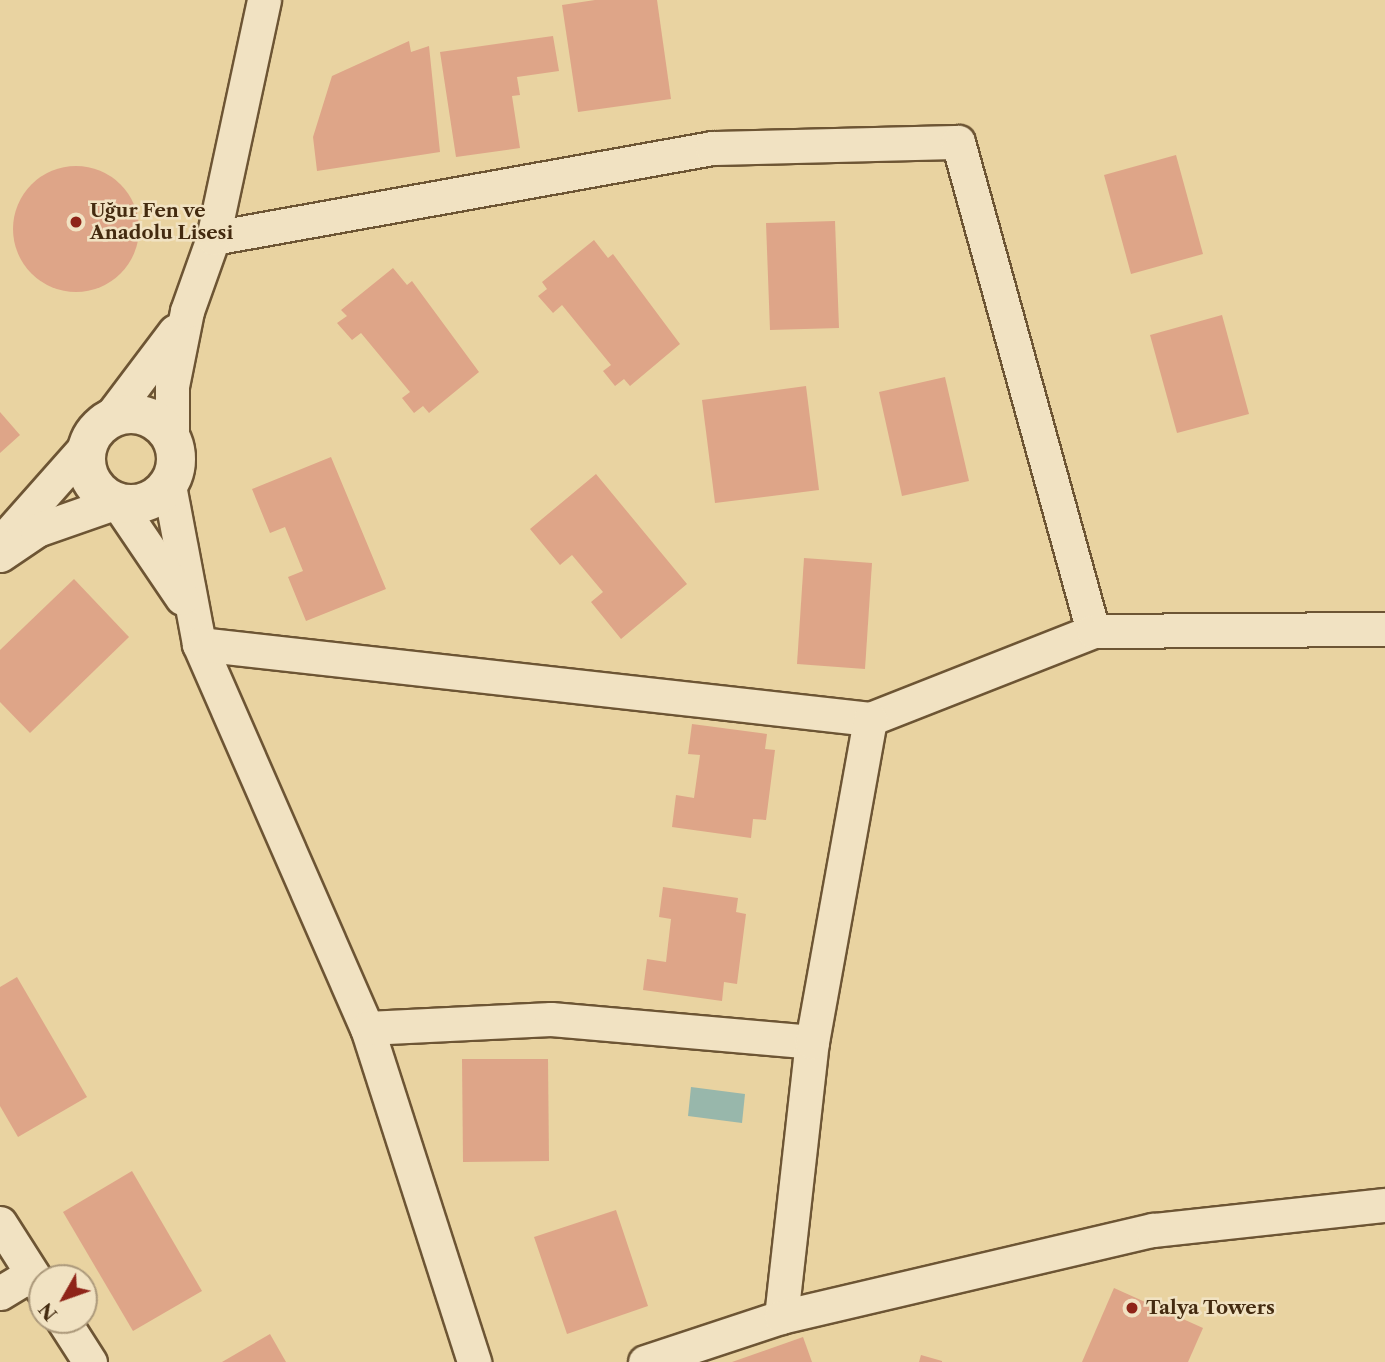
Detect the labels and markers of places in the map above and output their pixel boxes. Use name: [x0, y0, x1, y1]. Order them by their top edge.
place label: Uğur Fen ve Anadolu Lisesi: [90, 200, 233, 244]
marker: Uğur Fen ve Anadolu Lisesi: [68, 214, 84, 230]
place label: Talya Towers: [1146, 1297, 1275, 1319]
marker: Talya Towers: [1124, 1300, 1140, 1316]

